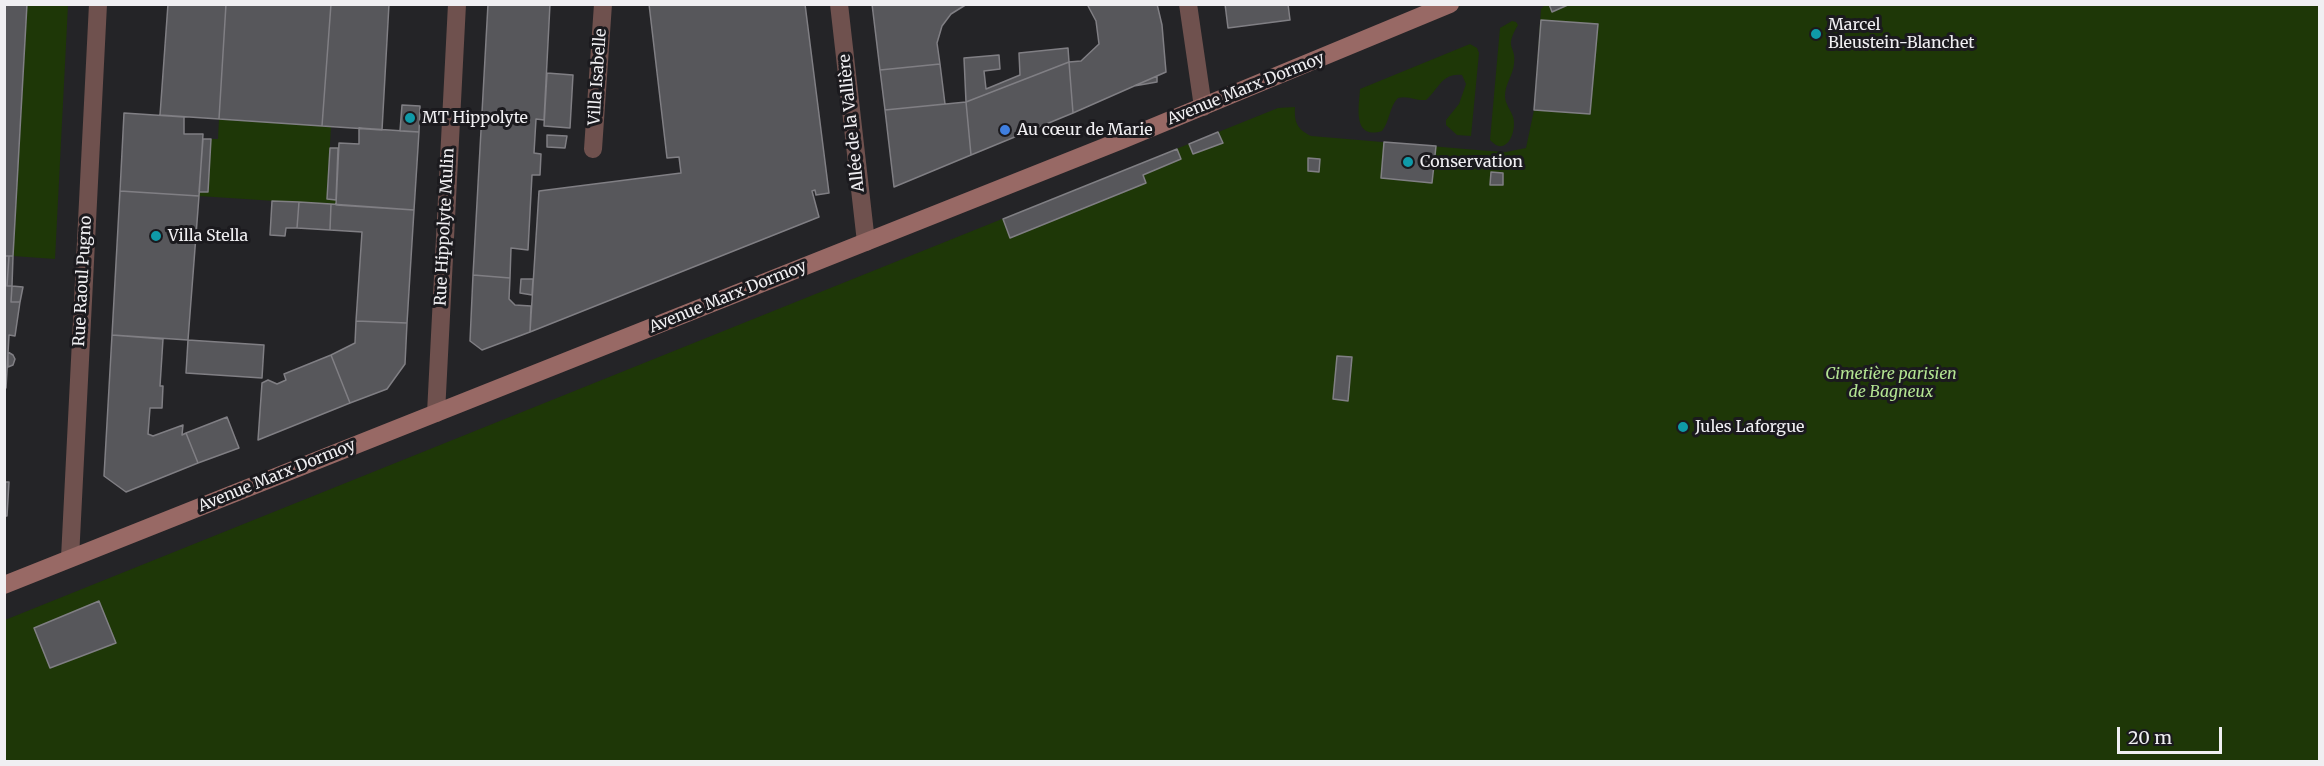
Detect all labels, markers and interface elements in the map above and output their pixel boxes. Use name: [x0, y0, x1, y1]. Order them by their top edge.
place label: Marcel Bleustein-Blanchet: [1828, 15, 1974, 53]
marker: Marcel Bleustein-Blanchet: [1809, 27, 1823, 41]
street label: Villa Isabelle: [585, 28, 611, 126]
street label: Avenue Marx Dormoy: [1164, 49, 1328, 129]
street label: Allée de la Vallière: [835, 53, 869, 193]
place label: MT Hippolyte: [422, 108, 528, 128]
marker: MT Hippolyte: [403, 111, 417, 125]
place label: Au cœur de Marie: [1017, 120, 1153, 140]
marker: Au cœur de Marie: [998, 123, 1012, 137]
street label: Rue Hippolyte Mulin: [431, 147, 459, 307]
place label: Conservation: [1420, 152, 1523, 172]
marker: Conservation: [1401, 155, 1415, 169]
street label: Rue Raoul Pugno: [70, 215, 96, 347]
place label: Villa Stella: [168, 226, 248, 246]
marker: Villa Stella: [149, 229, 163, 243]
street label: Avenue Marx Dormoy: [646, 257, 810, 337]
park label: Cimetière parisien de Bagneux: [1825, 364, 1957, 402]
place label: Jules Laforgue: [1695, 417, 1804, 437]
marker: Jules Laforgue: [1676, 420, 1690, 434]
street label: Avenue Marx Dormoy: [195, 436, 359, 516]
scale bar: [2120, 715, 2225, 753]
text: 20 m: [2128, 726, 2172, 749]

